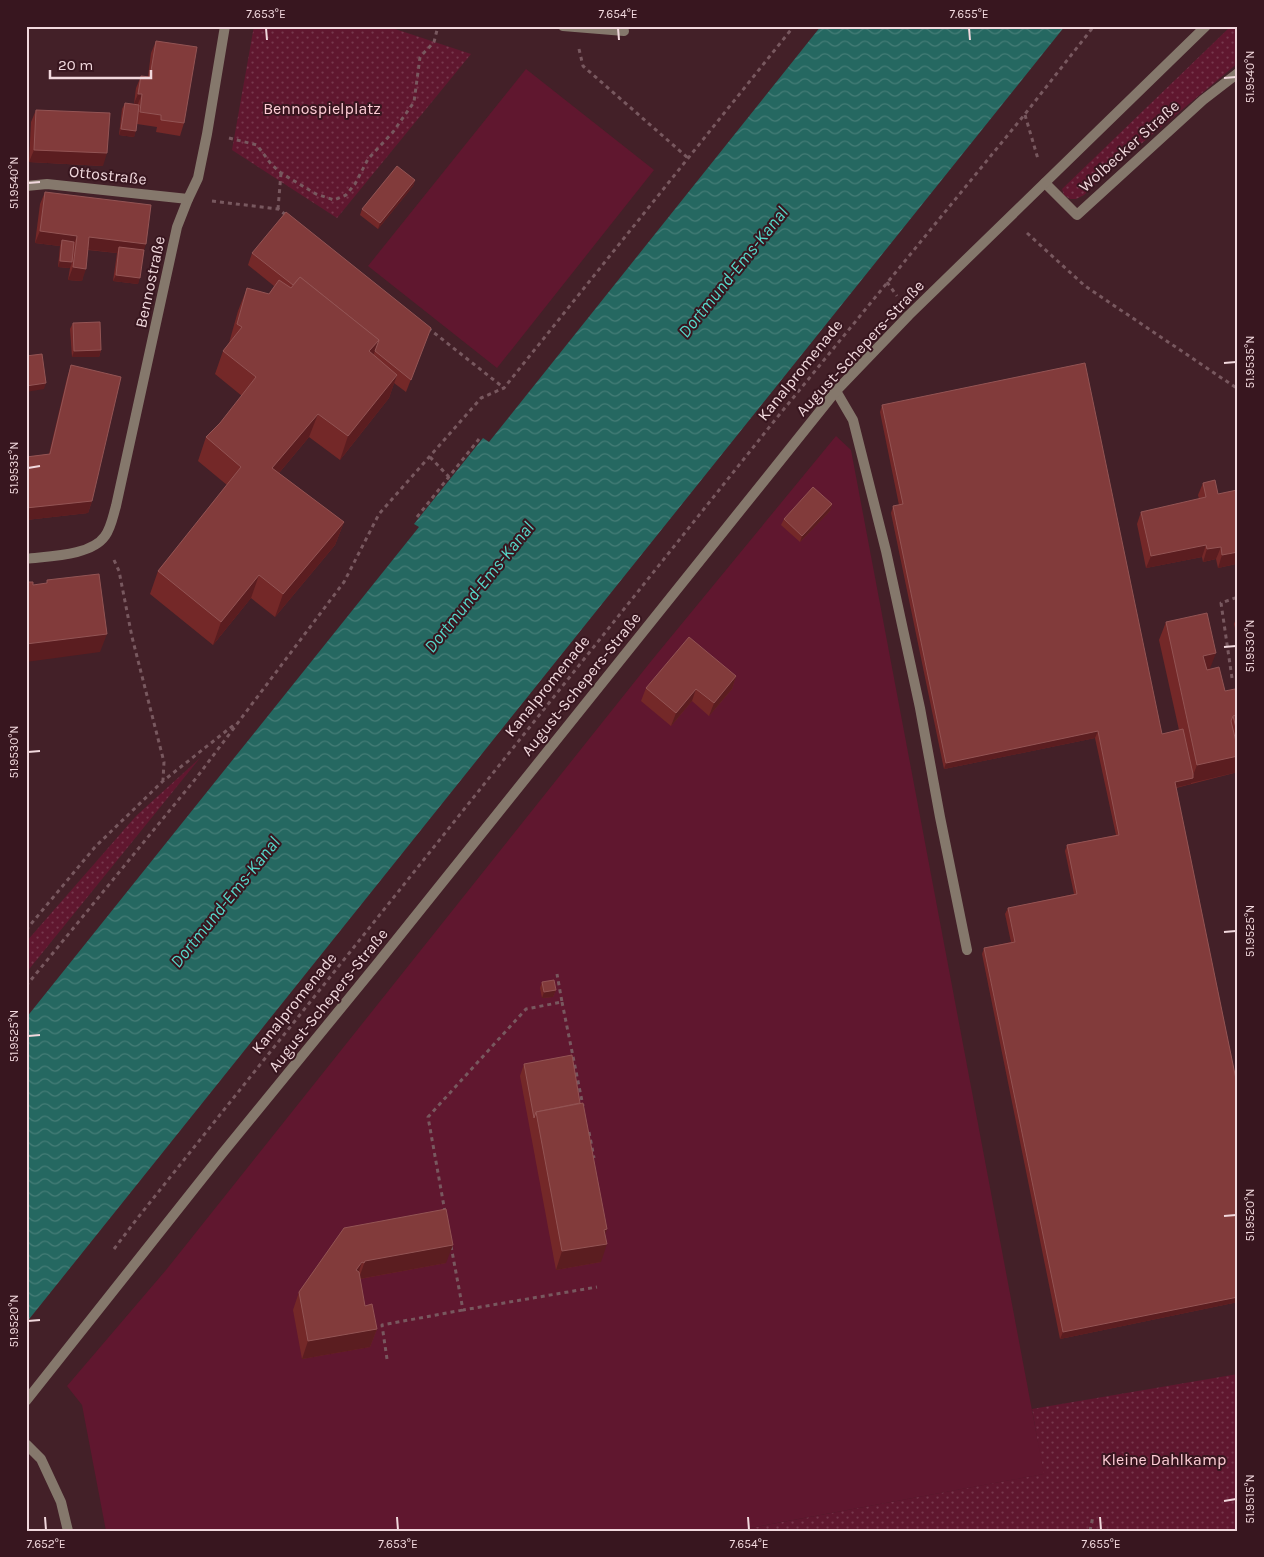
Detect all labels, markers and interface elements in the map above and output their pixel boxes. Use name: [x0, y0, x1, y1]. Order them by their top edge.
text: 7.653°E: [246, 7, 286, 21]
text: 7.654°E: [599, 7, 637, 21]
text: 7.655°E: [949, 7, 989, 21]
scale bar: [50, 48, 151, 80]
text: 51.9540°N: [1243, 51, 1257, 103]
text: 20 m: [58, 56, 93, 74]
street label: Wolbecker Straße: [1075, 96, 1183, 196]
park label: Bennospielplatz: [263, 99, 381, 118]
text: 51.9540°N: [7, 157, 21, 209]
street label: Ottostraße: [68, 161, 148, 189]
water label: Dortmund-Ems-Kanal: [673, 202, 793, 342]
street label: Bennostraße: [131, 234, 169, 330]
street label: August-Schepers-Straße: [792, 276, 928, 420]
street label: Kanalpromenade: [753, 316, 847, 424]
text: 51.9535°N: [1243, 336, 1257, 388]
text: 51.9535°N: [7, 442, 21, 494]
water label: Dortmund-Ems-Kanal: [419, 517, 539, 657]
street label: August-Schepers-Straße: [517, 608, 645, 760]
text: 51.9530°N: [1243, 619, 1257, 673]
street label: Kanalpromenade: [500, 632, 594, 740]
text: 51.9530°N: [7, 725, 21, 779]
water label: Dortmund-Ems-Kanal: [165, 832, 285, 972]
text: 51.9525°N: [1243, 905, 1257, 957]
street label: August-Schepers-Straße: [264, 924, 392, 1076]
street label: Kanalpromenade: [247, 949, 341, 1057]
text: 51.9525°N: [7, 1010, 21, 1062]
text: 51.9520°N: [1243, 1189, 1257, 1242]
text: 51.9520°N: [7, 1295, 21, 1348]
park label: Kleine Dahlkamp: [1102, 1450, 1226, 1469]
text: 51.9515°N: [1243, 1474, 1257, 1524]
text: 7.652°E: [26, 1537, 66, 1551]
text: 7.653°E: [378, 1537, 418, 1551]
text: 7.654°E: [730, 1537, 768, 1551]
text: 7.655°E: [1081, 1537, 1121, 1551]

